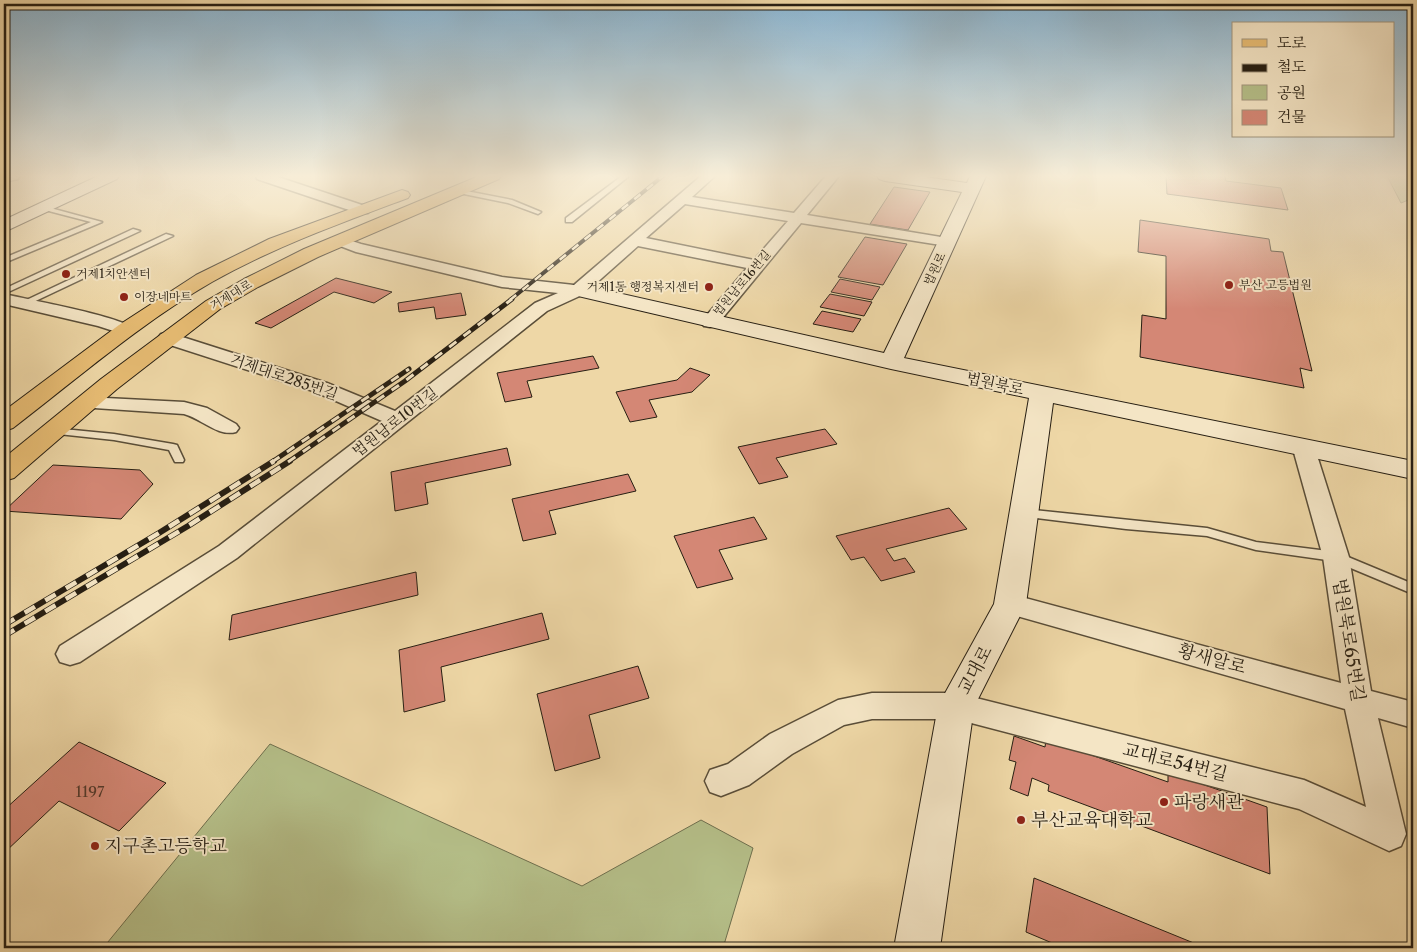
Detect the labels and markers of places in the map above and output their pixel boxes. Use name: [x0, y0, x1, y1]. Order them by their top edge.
place label: 거제1치안센터: [76, 266, 151, 281]
marker: 거제1치안센터: [60, 268, 72, 280]
place label: 부산 고등법원: [1239, 277, 1312, 292]
place label: 거제1동 행정복지센터: [586, 279, 699, 294]
marker: 부산 고등법원: [1223, 279, 1235, 291]
marker: 거제1동 행정복지센터: [703, 281, 715, 293]
place label: 이장네마트: [134, 289, 192, 304]
marker: 이장네마트: [118, 291, 130, 303]
place label: 파랑새관: [1174, 791, 1244, 813]
marker: 파랑새관: [1158, 796, 1170, 808]
place label: 부산교육대학교: [1031, 809, 1153, 831]
marker: 부산교육대학교: [1015, 814, 1027, 826]
place label: 지구촌고등학교: [105, 835, 227, 857]
marker: 지구촌고등학교: [89, 840, 101, 852]

